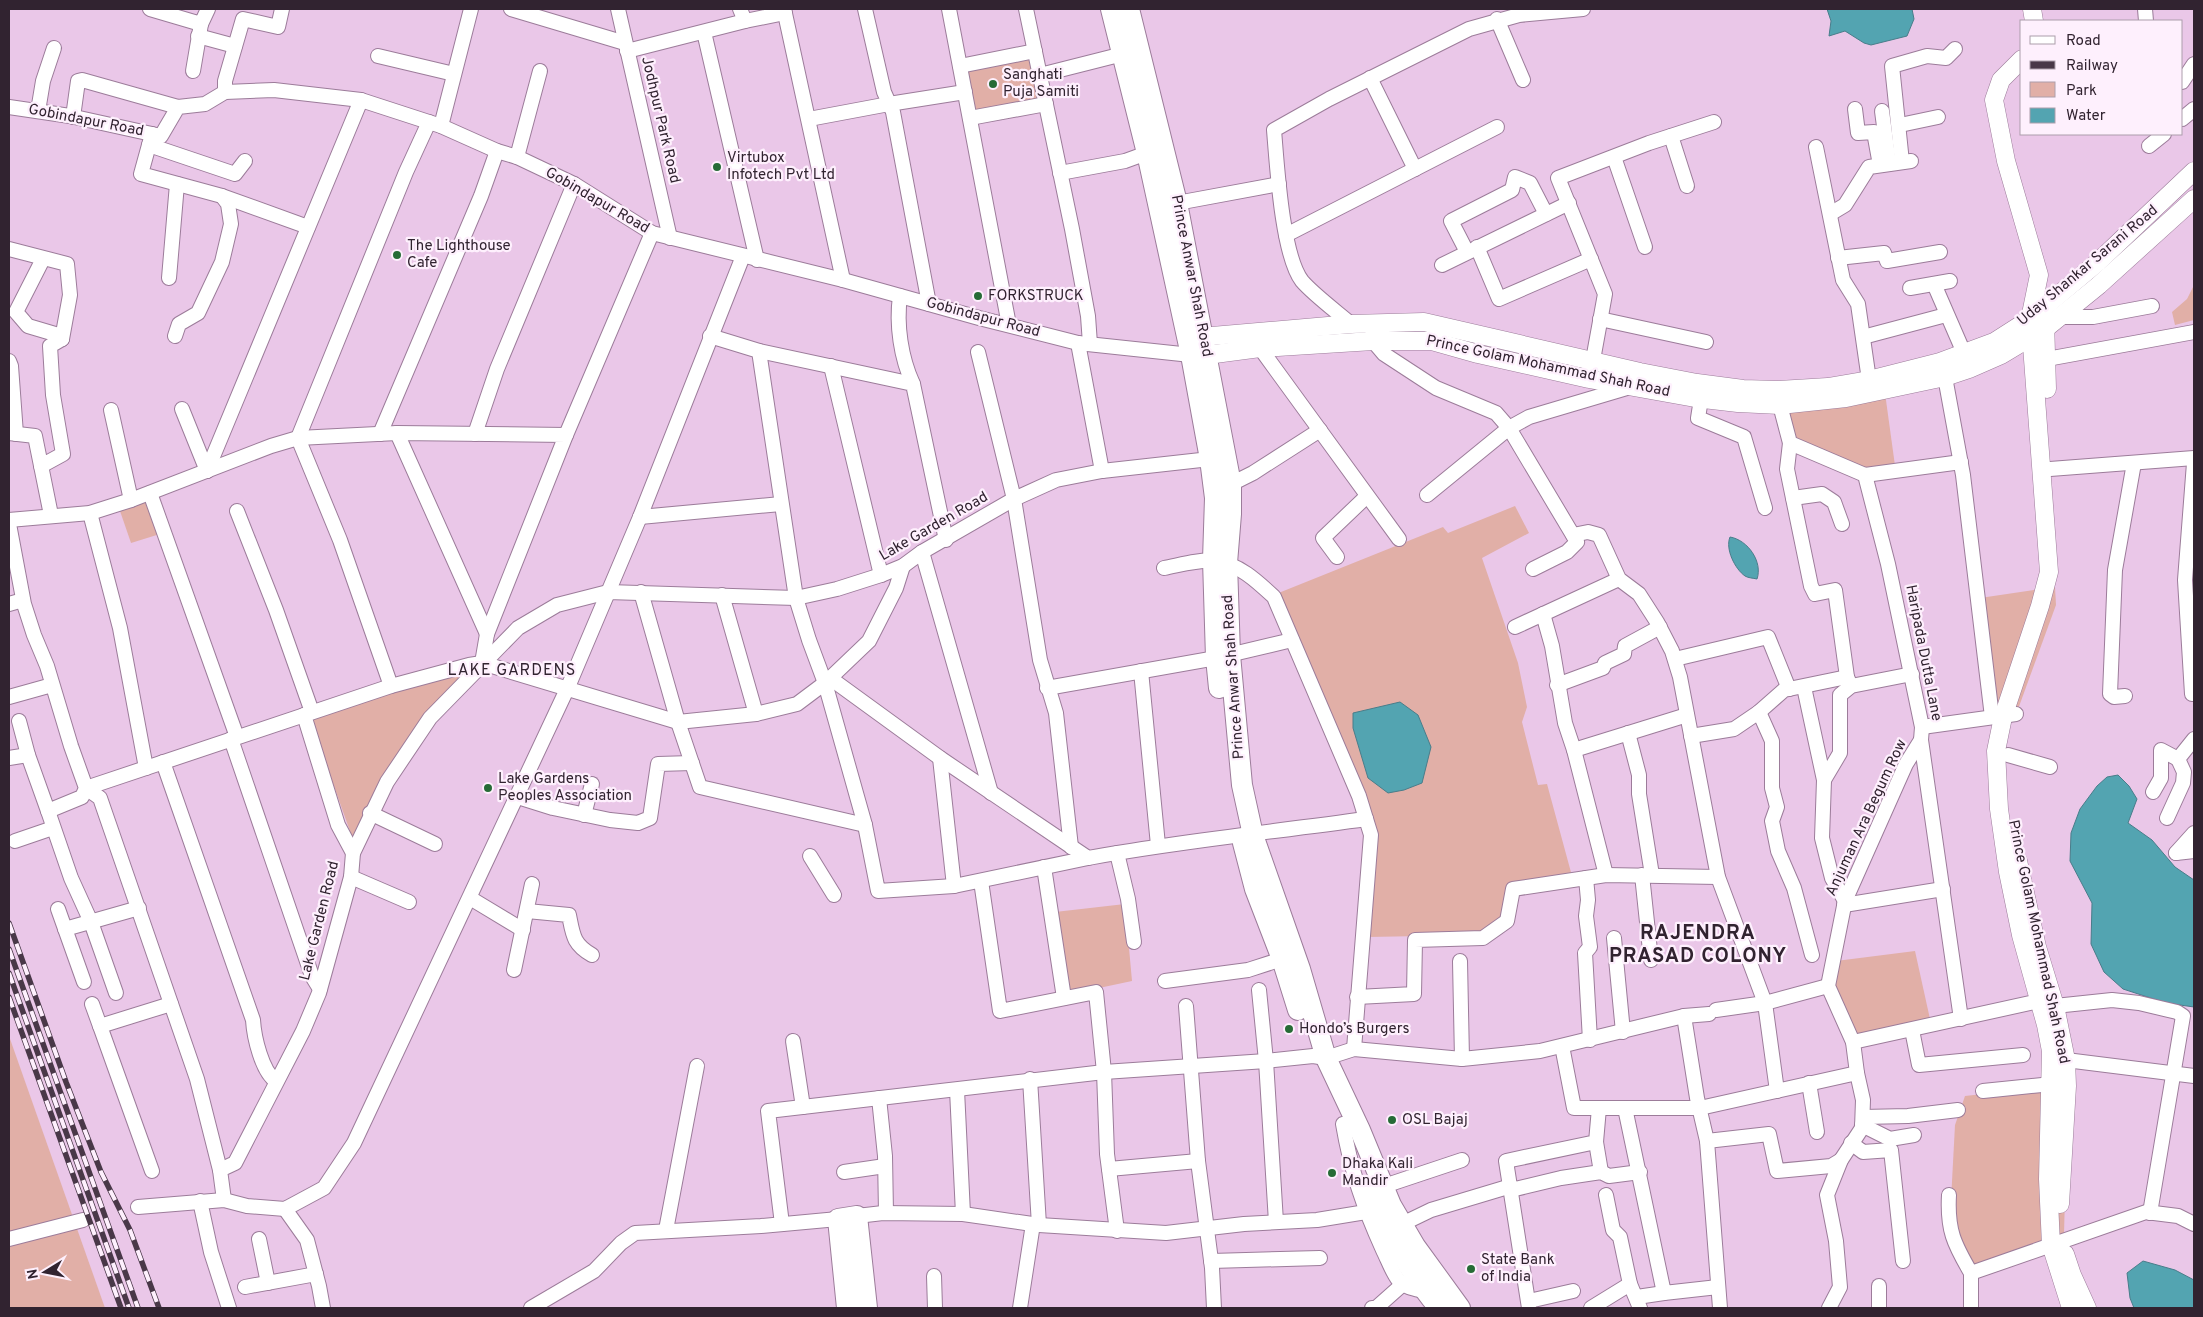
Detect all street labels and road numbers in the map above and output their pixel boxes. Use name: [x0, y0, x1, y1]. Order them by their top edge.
street label: Jodhpur Park Road: [636, 55, 684, 185]
street label: Gobindapur Road: [27, 100, 145, 142]
street label: Gobindapur Road: [541, 163, 653, 239]
street label: Prince Anwar Shah Road: [1166, 193, 1216, 359]
street label: Uday Shankar Sarani Road: [2014, 201, 2162, 331]
street label: Gobindapur Road: [924, 294, 1042, 342]
street label: Prince Golam Mohammad Shah Road: [1424, 332, 1672, 402]
street label: Lake Garden Road: [876, 488, 992, 566]
street label: Haripada Dutta Lane: [1900, 583, 1946, 723]
street label: Prince Anwar Shah Road: [1219, 594, 1249, 760]
street label: Anjuman Ara Begum Row: [1822, 736, 1912, 899]
street label: Prince Golam Mohammad Shah Road: [2003, 818, 2073, 1066]
street label: Lake Garden Road: [296, 859, 344, 983]

